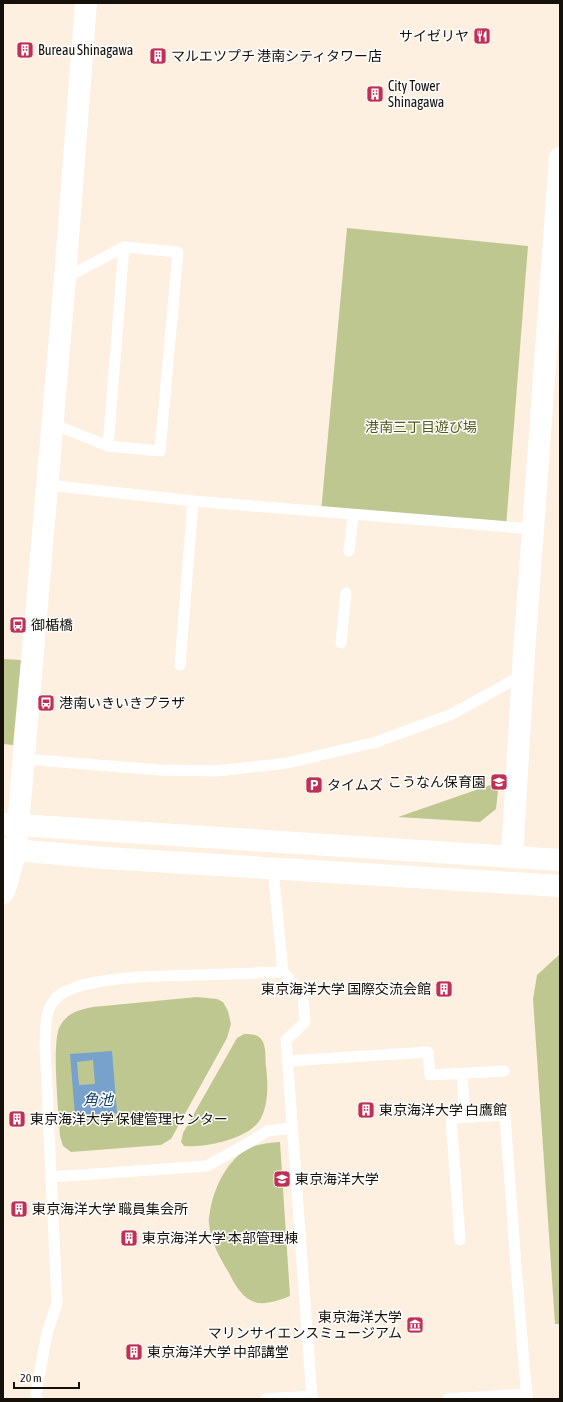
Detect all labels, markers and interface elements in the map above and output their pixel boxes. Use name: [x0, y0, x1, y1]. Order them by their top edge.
restaurant icon: サイゼリヤ: [472, 26, 492, 46]
place label: サイゼリヤ: [399, 28, 469, 44]
building icon: Bureau Shinagawa: [15, 40, 35, 60]
place label: Bureau Shinagawa: [38, 42, 133, 58]
building icon: マルエツプチ 港南シティタワー店: [148, 46, 168, 66]
place label: マルエツプチ 港南シティタワー店: [171, 48, 382, 64]
place label: City Tower Shinagawa: [388, 78, 444, 110]
building icon: City Tower Shinagawa: [365, 84, 385, 104]
park label: 港南三丁目遊び場: [365, 419, 477, 435]
bus stop icon: 御楯橋: [8, 615, 28, 635]
place label: 御楯橋: [31, 617, 73, 633]
bus stop icon: 港南いきいきプラザ: [36, 693, 56, 713]
place label: 港南いきいきプラザ: [59, 695, 185, 711]
school or university icon: こうなん保育園: [489, 772, 509, 792]
place label: こうなん保育園: [388, 774, 486, 790]
parking icon: タイムズ: [304, 775, 324, 795]
place label: タイムズ: [327, 777, 383, 793]
building icon: 東京海洋大学 国際交流会館: [434, 979, 454, 999]
place label: 東京海洋大学 国際交流会館: [261, 981, 431, 997]
water label: 角池: [83, 1091, 115, 1108]
building icon: 東京海洋大学 白鷹館: [356, 1100, 376, 1120]
place label: 東京海洋大学 白鷹館: [379, 1102, 507, 1118]
building icon: 東京海洋大学 保健管理センター: [7, 1109, 27, 1129]
place label: 東京海洋大学 保健管理センター: [30, 1111, 228, 1127]
school or university icon: 東京海洋大学: [272, 1169, 292, 1189]
place label: 東京海洋大学: [295, 1171, 379, 1187]
building icon: 東京海洋大学 職員集会所: [9, 1199, 29, 1219]
place label: 東京海洋大学 職員集会所: [32, 1201, 188, 1217]
building icon: 東京海洋大学 本部管理棟: [119, 1228, 139, 1248]
place label: 東京海洋大学 本部管理棟: [142, 1230, 298, 1246]
place label: 東京海洋大学 マリンサイエンスミュージアム: [208, 1309, 402, 1341]
museum icon: 東京海洋大学 マリンサイエンスミュージアム: [405, 1315, 425, 1335]
building icon: 東京海洋大学 中部講堂: [124, 1342, 144, 1362]
place label: 東京海洋大学 中部講堂: [147, 1344, 289, 1360]
scale bar: [14, 1364, 79, 1390]
text: 20 m: [20, 1371, 42, 1385]

